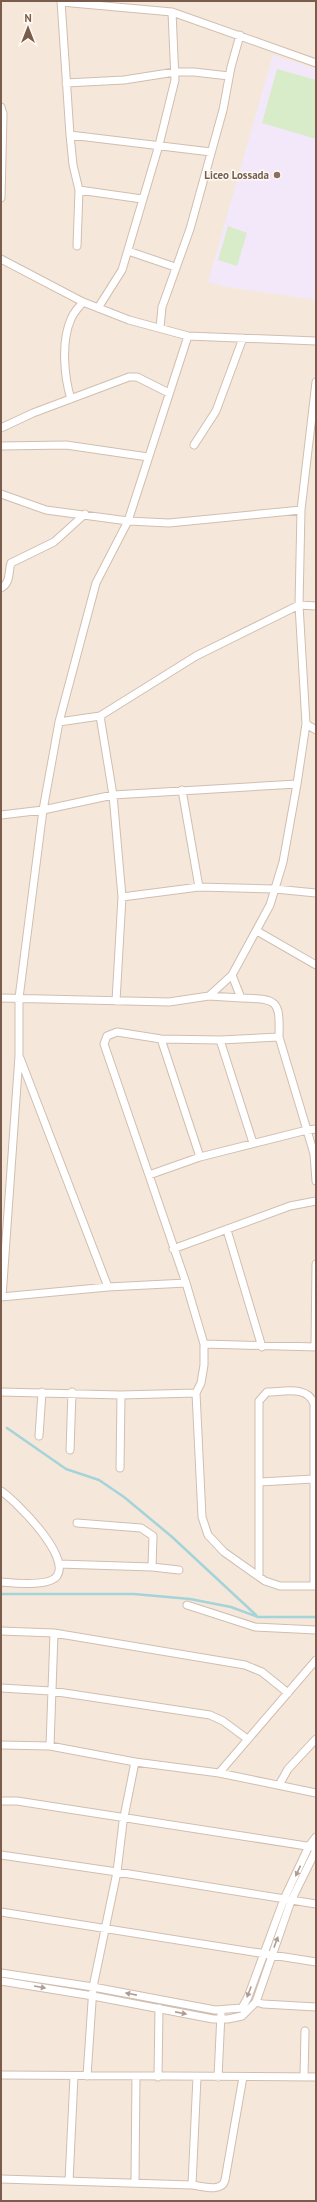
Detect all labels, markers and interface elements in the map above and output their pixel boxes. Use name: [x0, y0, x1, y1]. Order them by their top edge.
north arrow: [8, 8, 48, 48]
text: N: [24, 11, 32, 25]
place label: Liceo Lossada: [204, 168, 269, 182]
marker: Liceo Lossada: [272, 170, 282, 180]
one-way arrow: [295, 1865, 301, 1877]
one-way arrow: [273, 1936, 279, 1948]
one-way arrow: [34, 1984, 46, 1990]
one-way arrow: [246, 1986, 252, 1998]
one-way arrow: [125, 1991, 137, 1997]
one-way arrow: [175, 2010, 187, 2016]

